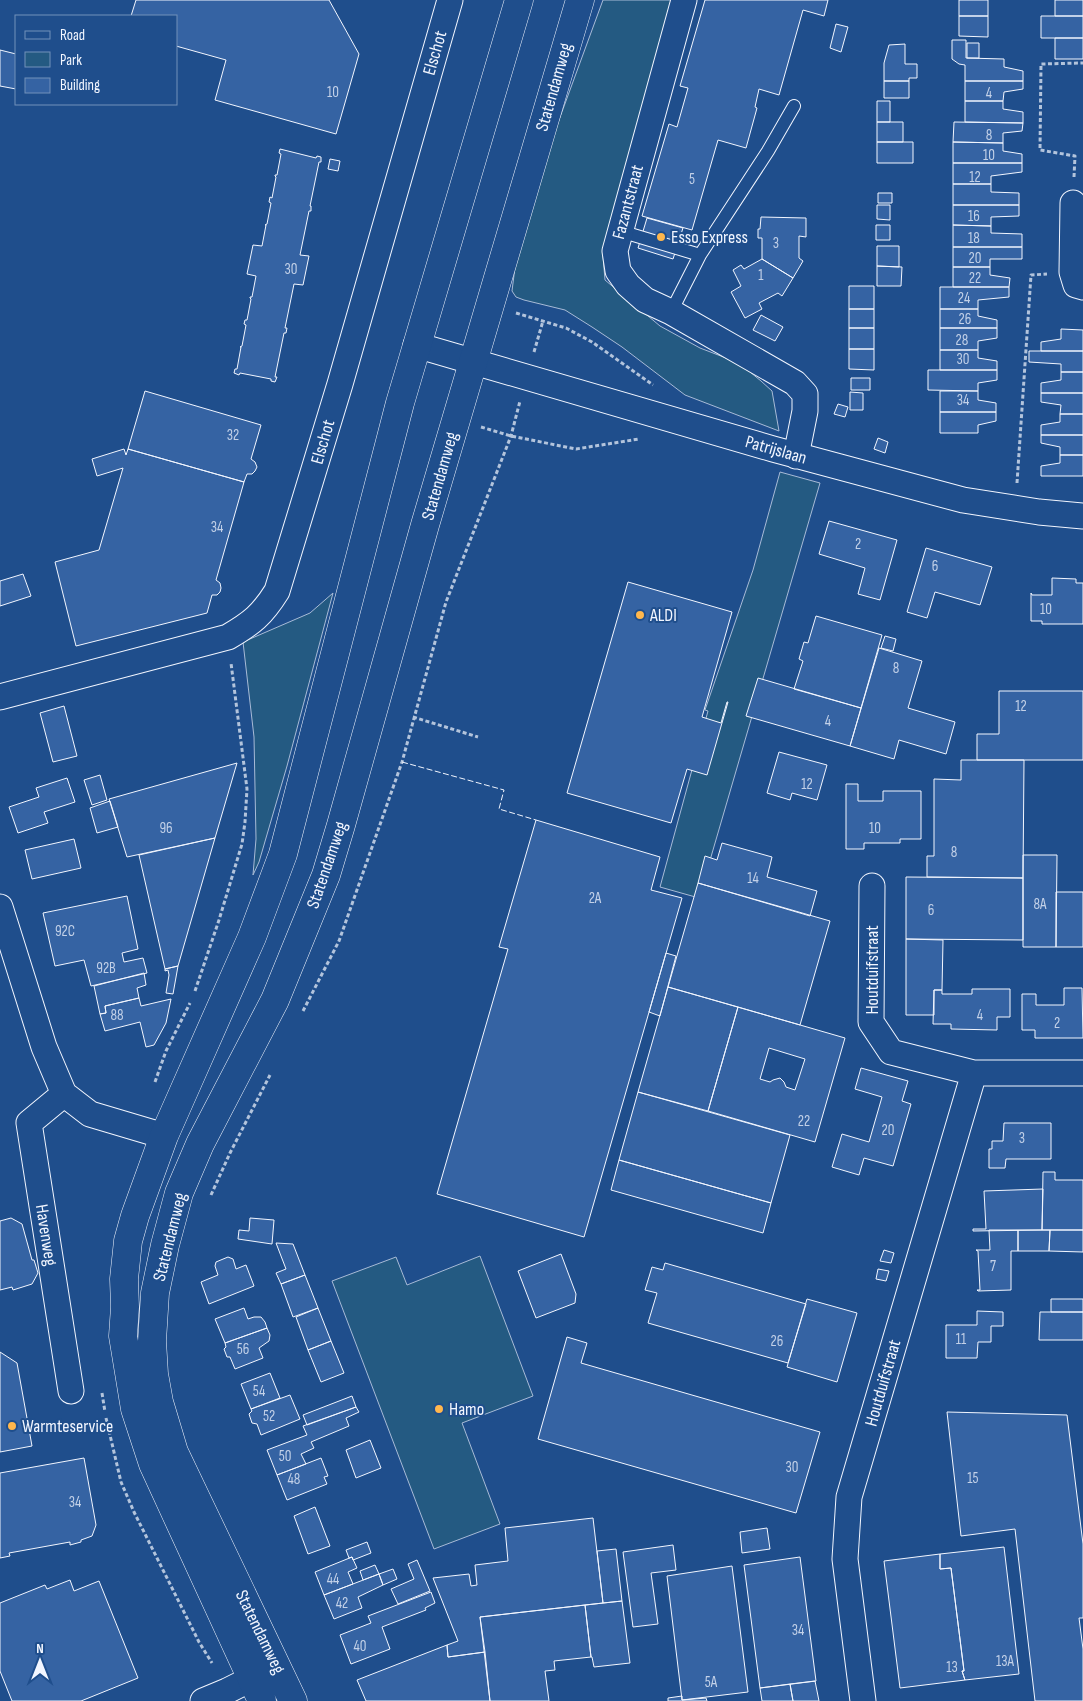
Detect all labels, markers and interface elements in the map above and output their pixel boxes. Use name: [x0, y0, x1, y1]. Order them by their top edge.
legend: [15, 15, 178, 105]
text: Road: [60, 26, 85, 45]
street label: Elschot: [419, 28, 451, 78]
street label: Statendamweg: [531, 40, 577, 134]
text: Park: [60, 51, 82, 70]
text: Building: [60, 76, 100, 95]
house number: 10: [327, 83, 339, 102]
house number: 4: [986, 84, 992, 103]
house number: 8: [986, 126, 992, 145]
house number: 10: [983, 146, 995, 165]
street label: Fazantstraat: [608, 162, 648, 242]
house number: 12: [969, 168, 981, 187]
house number: 5: [689, 170, 695, 189]
house number: 16: [968, 207, 980, 226]
place label: Esso Express: [671, 227, 748, 248]
house number: 18: [968, 229, 980, 248]
marker: Esso Express: [655, 231, 667, 243]
house number: 3: [773, 234, 779, 253]
house number: 20: [969, 249, 981, 268]
house number: 30: [285, 260, 297, 279]
house number: 1: [758, 266, 764, 285]
house number: 22: [969, 269, 981, 288]
house number: 24: [958, 289, 970, 308]
house number: 26: [959, 310, 971, 329]
house number: 28: [956, 331, 968, 350]
house number: 30: [957, 350, 969, 369]
house number: 34: [957, 391, 969, 410]
street label: Elschot: [307, 417, 339, 467]
house number: 32: [227, 426, 239, 445]
street label: Statendamweg: [417, 429, 463, 523]
street label: Patrijslaan: [743, 431, 809, 469]
house number: 34: [211, 518, 223, 537]
house number: 2: [855, 535, 861, 554]
house number: 6: [932, 557, 938, 576]
house number: 10: [1040, 600, 1052, 619]
place label: ALDI: [649, 605, 677, 626]
marker: ALDI: [634, 609, 646, 621]
house number: 8: [893, 659, 899, 678]
house number: 12: [1015, 697, 1027, 716]
house number: 4: [825, 712, 831, 731]
house number: 12: [801, 775, 813, 794]
house number: 96: [159, 819, 173, 838]
street label: Statendamweg: [302, 819, 352, 911]
house number: 10: [869, 819, 881, 838]
house number: 8: [951, 843, 957, 862]
house number: 14: [747, 869, 759, 888]
house number: 2A: [589, 889, 602, 908]
house number: 8A: [1034, 895, 1047, 914]
house number: 6: [928, 901, 934, 920]
house number: 92C: [55, 922, 75, 941]
street label: Houtduifstraat: [862, 925, 883, 1015]
house number: 92B: [96, 959, 116, 978]
house number: 88: [110, 1006, 124, 1025]
house number: 4: [977, 1006, 983, 1025]
house number: 2: [1054, 1014, 1060, 1033]
house number: 22: [798, 1112, 810, 1131]
house number: 20: [882, 1121, 894, 1140]
house number: 3: [1019, 1129, 1025, 1148]
street label: Statendamweg: [149, 1190, 191, 1284]
street label: Havenweg: [31, 1203, 61, 1267]
house number: 7: [990, 1257, 996, 1276]
house number: 11: [956, 1330, 967, 1349]
house number: 26: [771, 1332, 783, 1351]
street label: Houtduifstraat: [861, 1337, 906, 1429]
house number: 56: [237, 1340, 249, 1359]
house number: 54: [253, 1382, 265, 1401]
place label: Hamo: [449, 1399, 484, 1420]
marker: Hamo: [433, 1403, 445, 1415]
house number: 52: [263, 1407, 275, 1426]
place label: Warmteservice: [22, 1416, 113, 1437]
marker: Warmteservice: [6, 1420, 18, 1432]
house number: 50: [279, 1447, 291, 1466]
house number: 30: [786, 1458, 798, 1477]
house number: 15: [967, 1469, 979, 1488]
house number: 48: [288, 1470, 300, 1489]
house number: 34: [69, 1493, 81, 1512]
house number: 44: [327, 1570, 339, 1589]
street label: Statendamweg: [231, 1587, 289, 1677]
house number: 42: [336, 1594, 348, 1613]
house number: 34: [792, 1621, 804, 1640]
north arrow: [15, 1636, 65, 1686]
house number: 40: [354, 1637, 366, 1656]
text: N: [36, 1640, 44, 1657]
house number: 13A: [996, 1652, 1015, 1671]
house number: 13: [946, 1658, 958, 1677]
house number: 5A: [705, 1673, 718, 1692]

